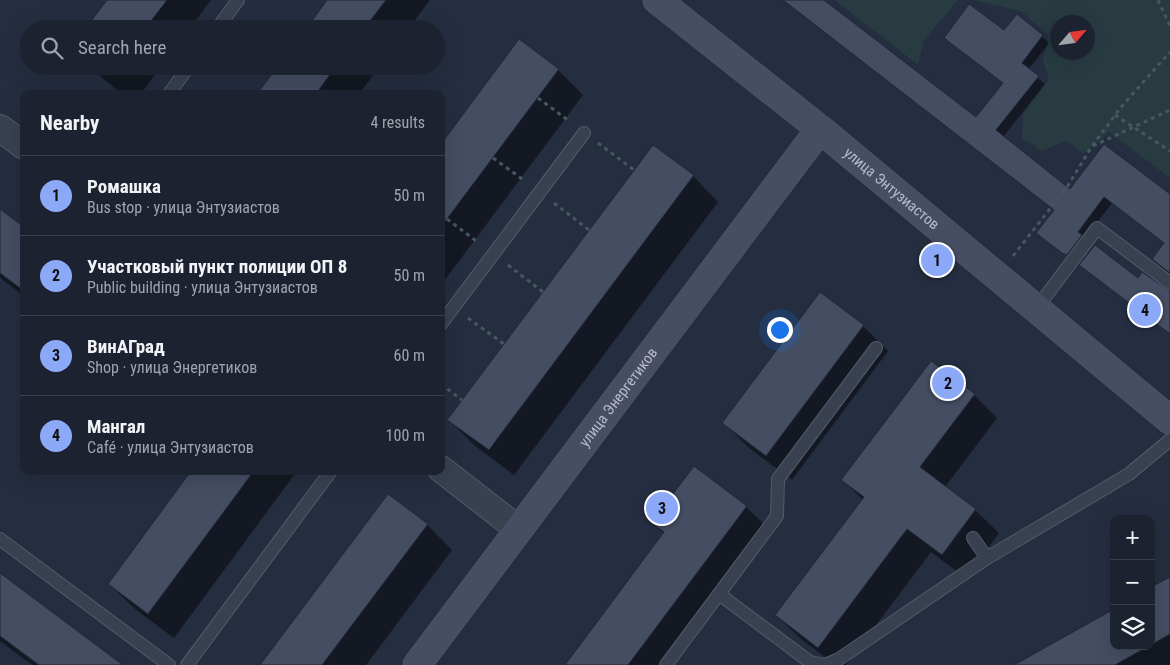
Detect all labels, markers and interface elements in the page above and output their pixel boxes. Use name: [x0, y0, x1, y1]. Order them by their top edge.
north arrow: [1050, 15, 1095, 60]
search box: [20, 20, 445, 75]
icon: search: [38, 34, 66, 62]
text: Search here: [78, 36, 166, 59]
text: Nearby: [40, 111, 99, 135]
text: 4 results: [370, 113, 425, 132]
street label: улица Энтузиастов: [840, 144, 943, 233]
text: Ромашка: [87, 175, 161, 198]
text: 1: [52, 186, 60, 205]
text: 50 m: [393, 186, 425, 205]
text: Bus stop · улица Энтузиастов: [87, 198, 280, 217]
pin: 1: [921, 241, 953, 279]
text: Участковый пункт полиции ОП 8: [87, 255, 347, 278]
text: 2: [52, 266, 60, 285]
text: 50 m: [393, 266, 425, 285]
text: Public building · улица Энтузиастов: [87, 278, 318, 297]
pin: 4: [1129, 291, 1161, 329]
your location: [767, 317, 793, 343]
text: ВинАГрад: [87, 335, 165, 358]
street label: улица Энергетиков: [575, 344, 661, 450]
text: 3: [52, 346, 60, 365]
text: 60 m: [393, 346, 425, 365]
text: Shop · улица Энергетиков: [87, 358, 257, 377]
pin: 2: [932, 364, 964, 402]
text: Мангал: [87, 415, 145, 438]
text: 4: [52, 426, 60, 445]
text: 100 m: [386, 426, 425, 445]
text: Café · улица Энтузиастов: [87, 438, 254, 457]
pin: 3: [646, 489, 678, 527]
map controls: [1110, 515, 1155, 650]
button: +: [1110, 515, 1155, 560]
button: −: [1110, 560, 1155, 605]
button: layers: [1110, 605, 1155, 650]

